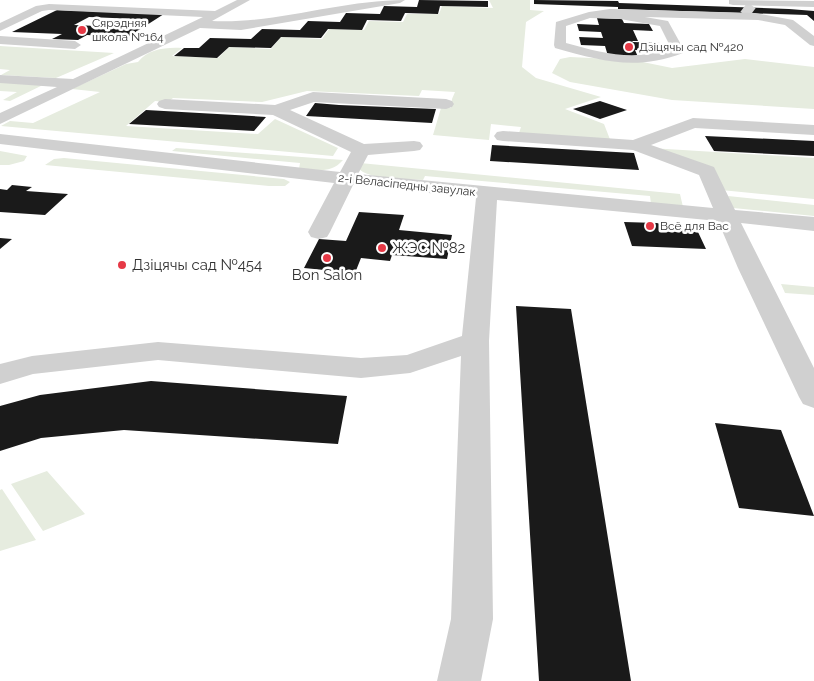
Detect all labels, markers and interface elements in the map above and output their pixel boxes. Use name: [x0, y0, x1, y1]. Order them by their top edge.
place label: Сярэдняя школа №164: [92, 16, 164, 44]
marker: Сярэдняя школа №164: [76, 24, 88, 36]
place label: Дзіцячы сад №420: [639, 40, 744, 54]
marker: Дзіцячы сад №420: [623, 41, 635, 53]
street label: 2-і Веласіпедны завулак: [338, 171, 476, 199]
place label: Всё для Вас: [660, 219, 729, 233]
marker: Всё для Вас: [644, 220, 656, 232]
place label: ЖЭС №82: [392, 239, 466, 257]
marker: ЖЭС №82: [376, 242, 388, 254]
marker: Bon Salon: [321, 252, 333, 264]
place label: Дзіцячы сад №454: [132, 256, 262, 274]
marker: Дзіцячы сад №454: [116, 259, 128, 271]
place label: Bon Salon: [292, 266, 362, 284]

